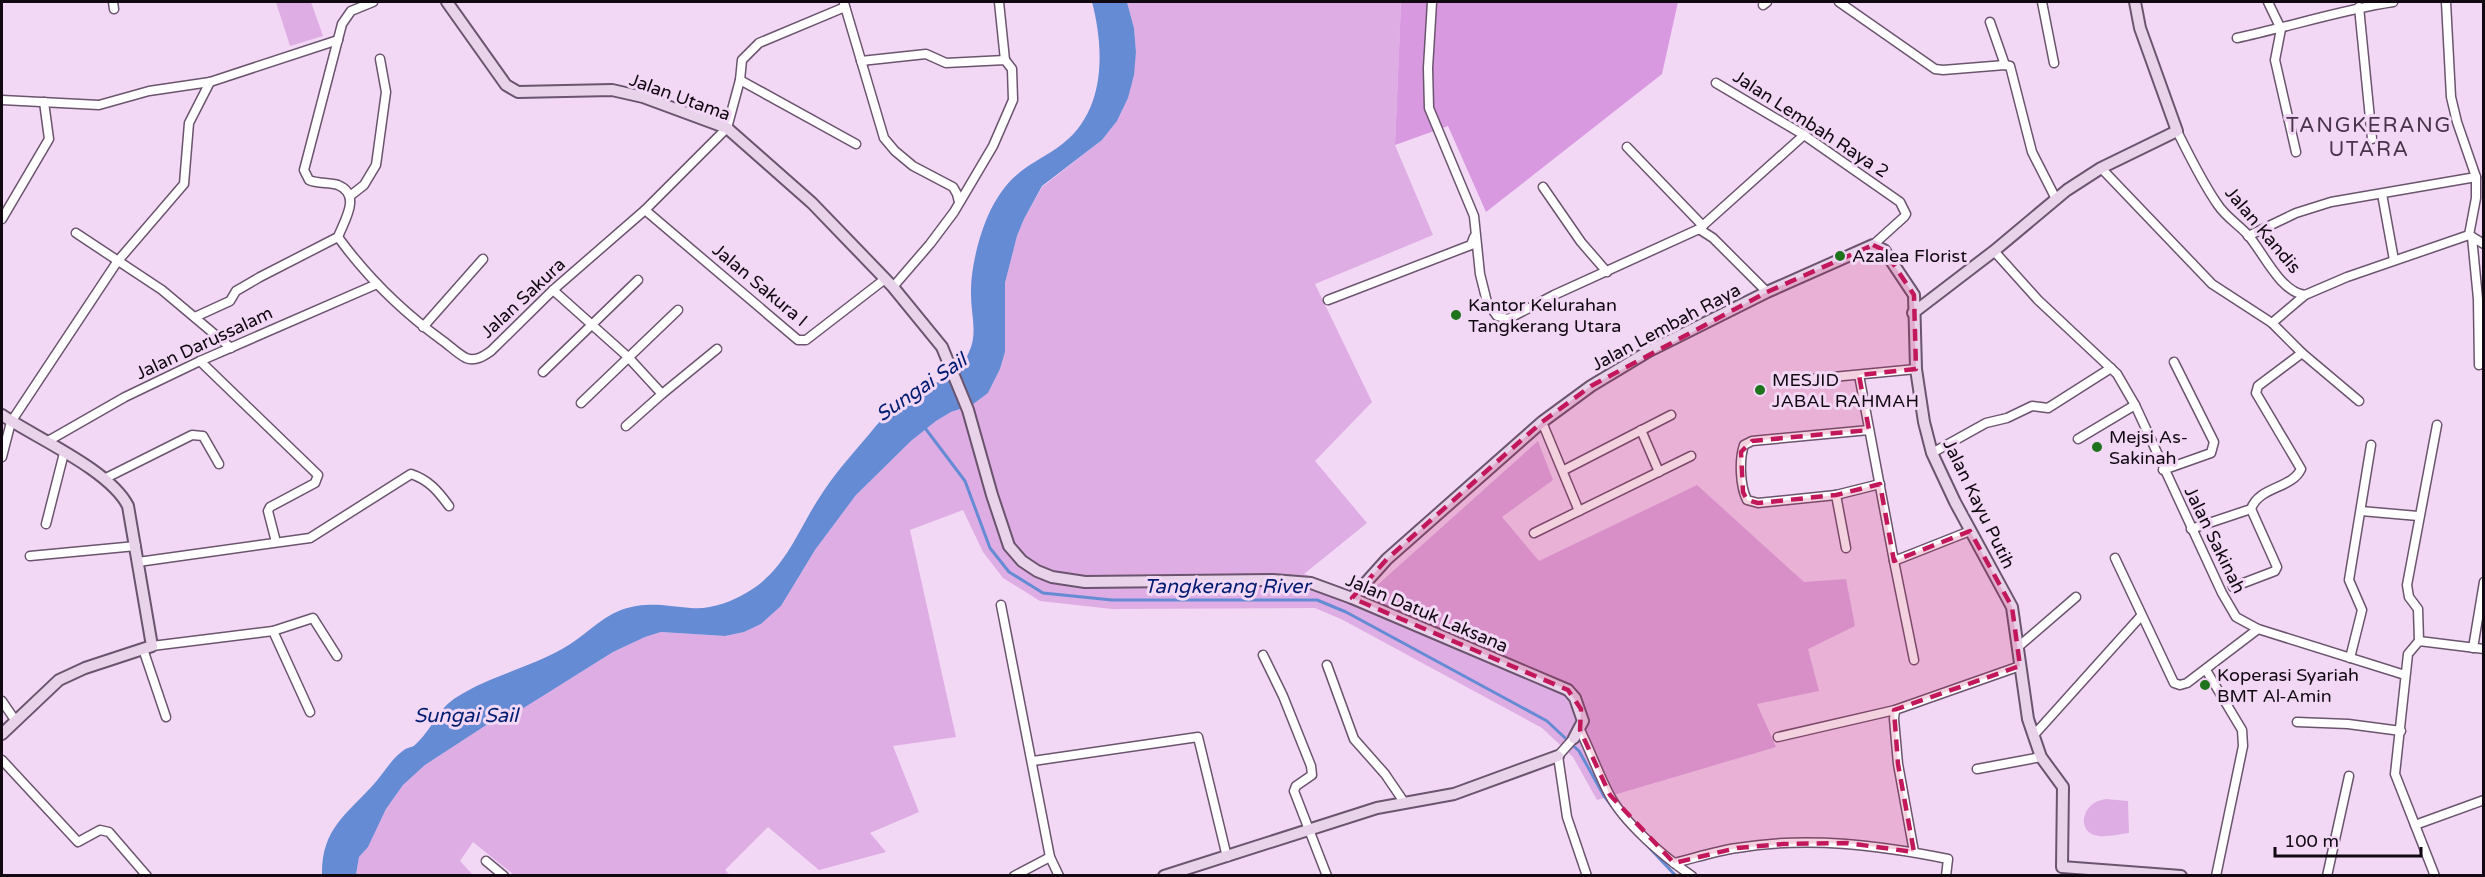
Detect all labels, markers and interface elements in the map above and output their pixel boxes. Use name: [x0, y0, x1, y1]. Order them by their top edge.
street label: Jalan Lembah Raya 2: [1729, 65, 1893, 183]
street label: Jalan Utama: [627, 69, 733, 125]
district label: TANGKERANG UTARA: [2286, 113, 2452, 162]
street label: Jalan Kandis: [2220, 182, 2306, 278]
street label: Jalan Sakura I: [708, 239, 812, 331]
place label: Azalea Florist: [1852, 245, 1967, 267]
marker: Azalea Florist: [1833, 249, 1847, 263]
street label: Jalan Sakura: [476, 253, 570, 343]
street label: Jalan Lembah Raya: [1588, 278, 1744, 376]
place label: Kantor Kelurahan Tangkerang Utara: [1468, 294, 1621, 337]
street label: Jalan Darussalam: [132, 302, 276, 384]
marker: Kantor Kelurahan Tangkerang Utara: [1449, 308, 1463, 322]
water label: Sungai Sail: [872, 348, 973, 427]
place label: MESJID JABAL RAHMAH: [1772, 369, 1919, 412]
marker: MESJID JABAL RAHMAH: [1753, 383, 1767, 397]
place label: Mejsi As- Sakinah: [2109, 426, 2188, 469]
street label: Jalan Kayu Putih: [1938, 436, 2020, 572]
marker: Mejsi As- Sakinah: [2090, 440, 2104, 454]
street label: Jalan Sakinah: [2180, 483, 2250, 597]
street label: Jalan Datuk Laksana: [1342, 569, 1512, 657]
water label: Tangkerang River: [1144, 575, 1312, 599]
place label: Koperasi Syariah BMT Al-Amin: [2217, 664, 2359, 707]
marker: Koperasi Syariah BMT Al-Amin: [2198, 678, 2212, 692]
water label: Sungai Sail: [414, 704, 520, 728]
scale bar: [2275, 820, 2420, 858]
text: 100 m: [2284, 830, 2339, 852]

